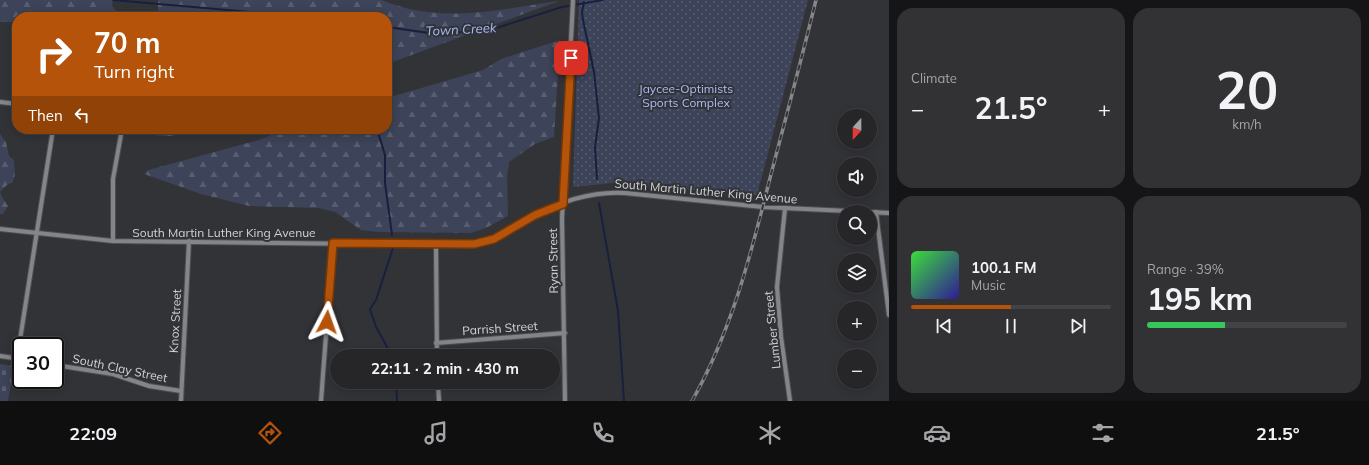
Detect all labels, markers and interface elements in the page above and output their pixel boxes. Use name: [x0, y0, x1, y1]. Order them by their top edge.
water label: Town Creek: [425, 19, 497, 39]
text: 70 m: [94, 25, 160, 60]
icon: right: [28, 28, 80, 80]
pin: [554, 41, 588, 75]
icon: arrive: [560, 47, 582, 69]
text: 20: [1216, 57, 1278, 122]
text: Turn right: [94, 60, 174, 83]
text: Climate: [911, 70, 957, 86]
park label: Jaycee-Optimists Sports Complex: [639, 81, 733, 110]
text: 21.5°: [975, 89, 1047, 127]
text: −: [911, 95, 924, 123]
text: +: [1098, 95, 1111, 123]
icon: left: [71, 104, 93, 126]
text: Then: [28, 106, 63, 125]
north arrow: [837, 109, 877, 149]
map controls: [837, 109, 877, 389]
text: km/h: [1232, 116, 1262, 132]
button: sound: [837, 157, 877, 197]
street label: South Martin Luther King Avenue: [614, 176, 798, 206]
button: search: [837, 205, 877, 245]
street label: South Martin Luther King Avenue: [132, 225, 316, 240]
street label: Ryan Street: [545, 228, 561, 294]
button: layers: [837, 253, 877, 293]
text: 100.1 FM: [971, 258, 1036, 277]
text: Range · 39%: [1147, 261, 1224, 277]
text: Music: [971, 277, 1006, 293]
text: 195 km: [1147, 280, 1253, 318]
street label: Knox Street: [166, 289, 184, 353]
street label: Lumber Street: [760, 290, 784, 370]
position arrow: [306, 301, 348, 343]
button: +: [837, 301, 877, 341]
icon: previous: [933, 315, 955, 337]
icon: pause: [1000, 315, 1022, 337]
icon: next: [1067, 315, 1089, 337]
street label: Parrish Street: [462, 318, 538, 338]
speed limit sign: 30: [12, 337, 64, 389]
button: −: [837, 349, 877, 389]
street label: South Clay Street: [71, 351, 169, 385]
text: 22:11 · 2 min · 430 m: [371, 359, 519, 378]
icon: directions: [256, 419, 284, 447]
icon: music: [422, 419, 450, 447]
icon: phone: [589, 419, 617, 447]
icon: climate: [756, 419, 784, 447]
icon: car: [923, 419, 951, 447]
icon: filters: [1089, 419, 1117, 447]
text: 22:09: [69, 422, 117, 445]
text: 21.5°: [1256, 422, 1300, 445]

